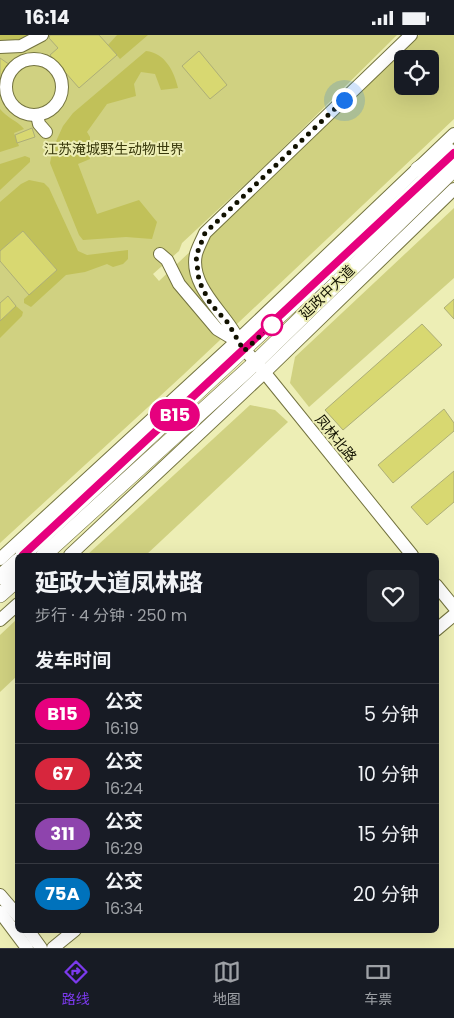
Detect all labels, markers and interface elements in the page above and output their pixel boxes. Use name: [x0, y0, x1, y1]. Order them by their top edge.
text: 16:14: [25, 4, 70, 31]
map controls: [394, 50, 439, 95]
button: locate: [394, 50, 439, 95]
your location: [332, 88, 357, 113]
park label: 江苏淹城野生动物世界: [44, 139, 184, 159]
street label: 延政中大道: [295, 260, 359, 324]
unlabelled marker: [261, 314, 283, 336]
line badge: B15: [146, 399, 204, 431]
text: B15: [160, 402, 190, 427]
street label: 凤林北路: [311, 410, 361, 466]
text: 延政大道凤林路: [35, 566, 203, 599]
button: heart: [367, 570, 419, 622]
text: 步行 · 4 分钟 · 250 m: [35, 604, 187, 627]
text: 发车时间: [35, 647, 111, 674]
text: 公交: [105, 688, 143, 715]
text: B15: [47, 701, 78, 726]
text: 5 分钟: [364, 701, 419, 728]
text: 16:19: [105, 717, 139, 740]
text: 公交: [105, 748, 143, 775]
text: 67: [52, 761, 73, 786]
text: 10 分钟: [358, 761, 419, 788]
text: 16:24: [105, 777, 143, 800]
text: 公交: [105, 808, 143, 835]
text: 311: [50, 821, 75, 846]
text: 15 分钟: [358, 821, 419, 848]
text: 16:29: [105, 837, 143, 860]
text: 公交: [105, 868, 143, 895]
text: 75A: [45, 881, 80, 906]
text: 20 分钟: [353, 881, 419, 908]
text: 16:34: [105, 897, 143, 920]
tab: 路线: [62, 958, 90, 1010]
tab: 地图: [213, 958, 241, 1010]
tab: 车票: [364, 958, 392, 1010]

